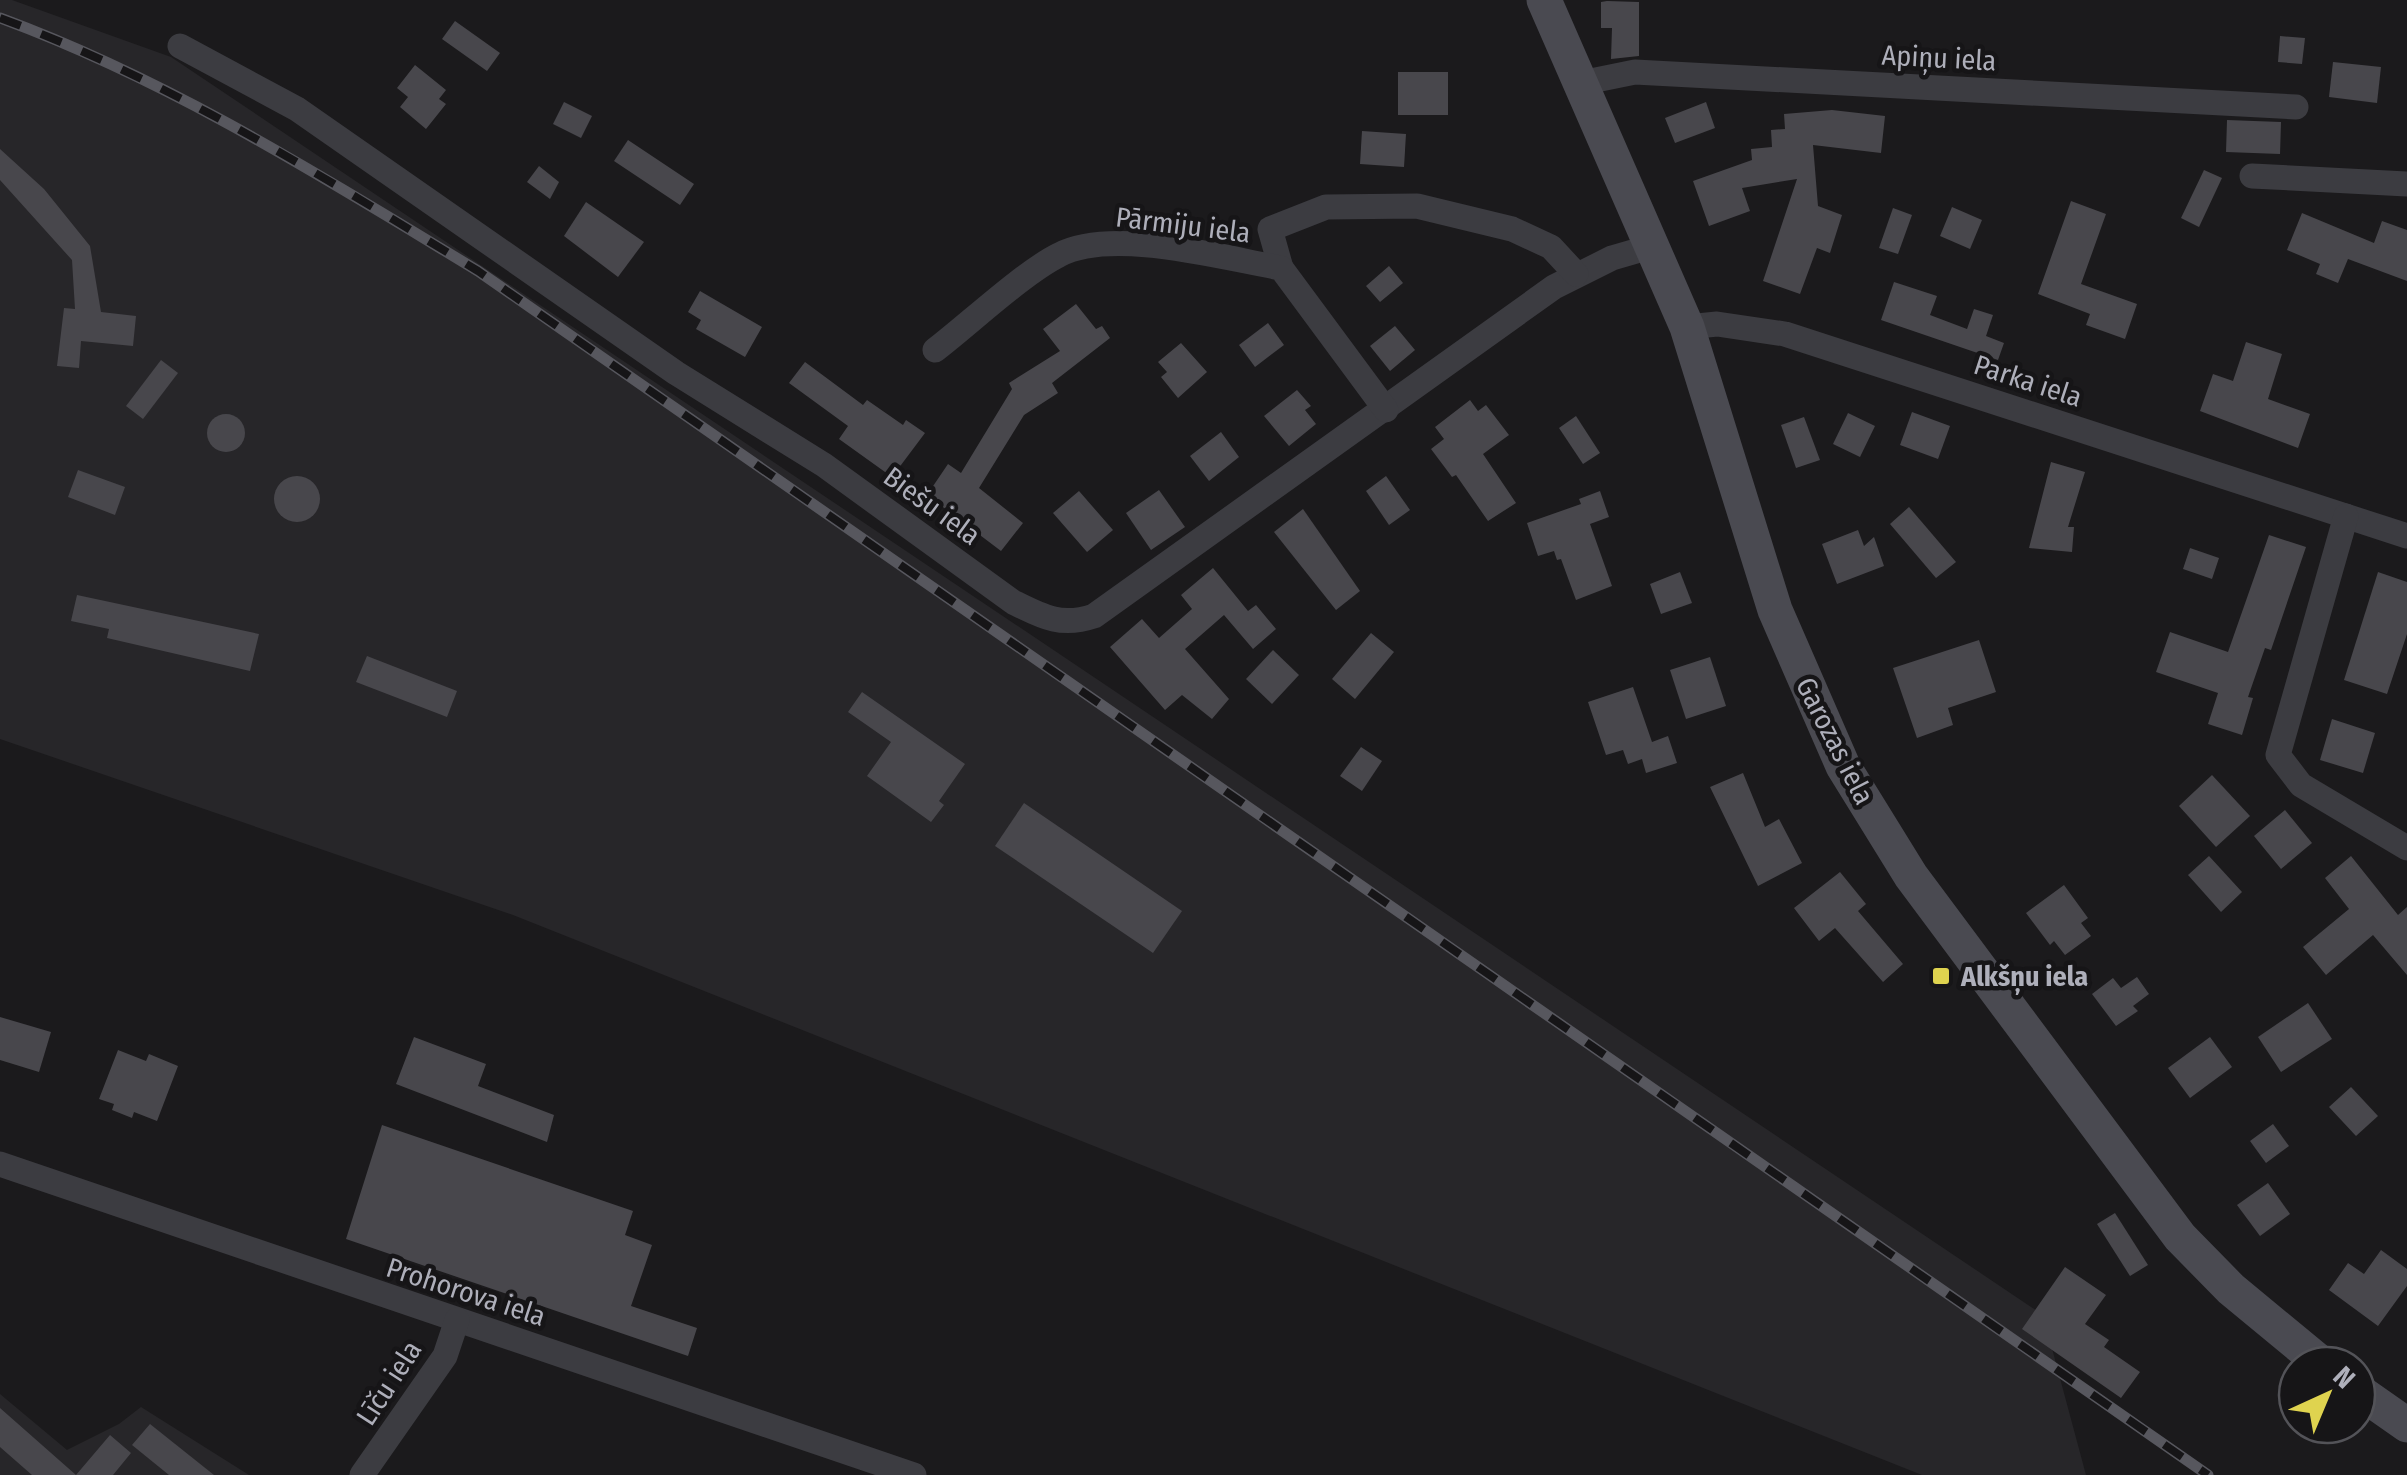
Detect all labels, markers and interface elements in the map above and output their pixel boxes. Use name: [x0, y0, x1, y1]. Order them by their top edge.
street label: Apiņu iela: [1881, 39, 1997, 78]
street label: Pārmiju iela: [1114, 200, 1252, 250]
street label: Parka iela: [1970, 348, 2086, 414]
street label: Biešu iela: [877, 460, 987, 552]
street label: Garozas iela: [1789, 672, 1881, 810]
place label: Alkšņu iela: [1960, 960, 2088, 995]
marker: Alkšņu iela: [1930, 965, 1952, 987]
street label: Prohorova iela: [382, 1251, 550, 1333]
street label: Līču iela: [350, 1335, 428, 1431]
north arrow: [2277, 1345, 2377, 1445]
text: N: [2327, 1360, 2362, 1395]

